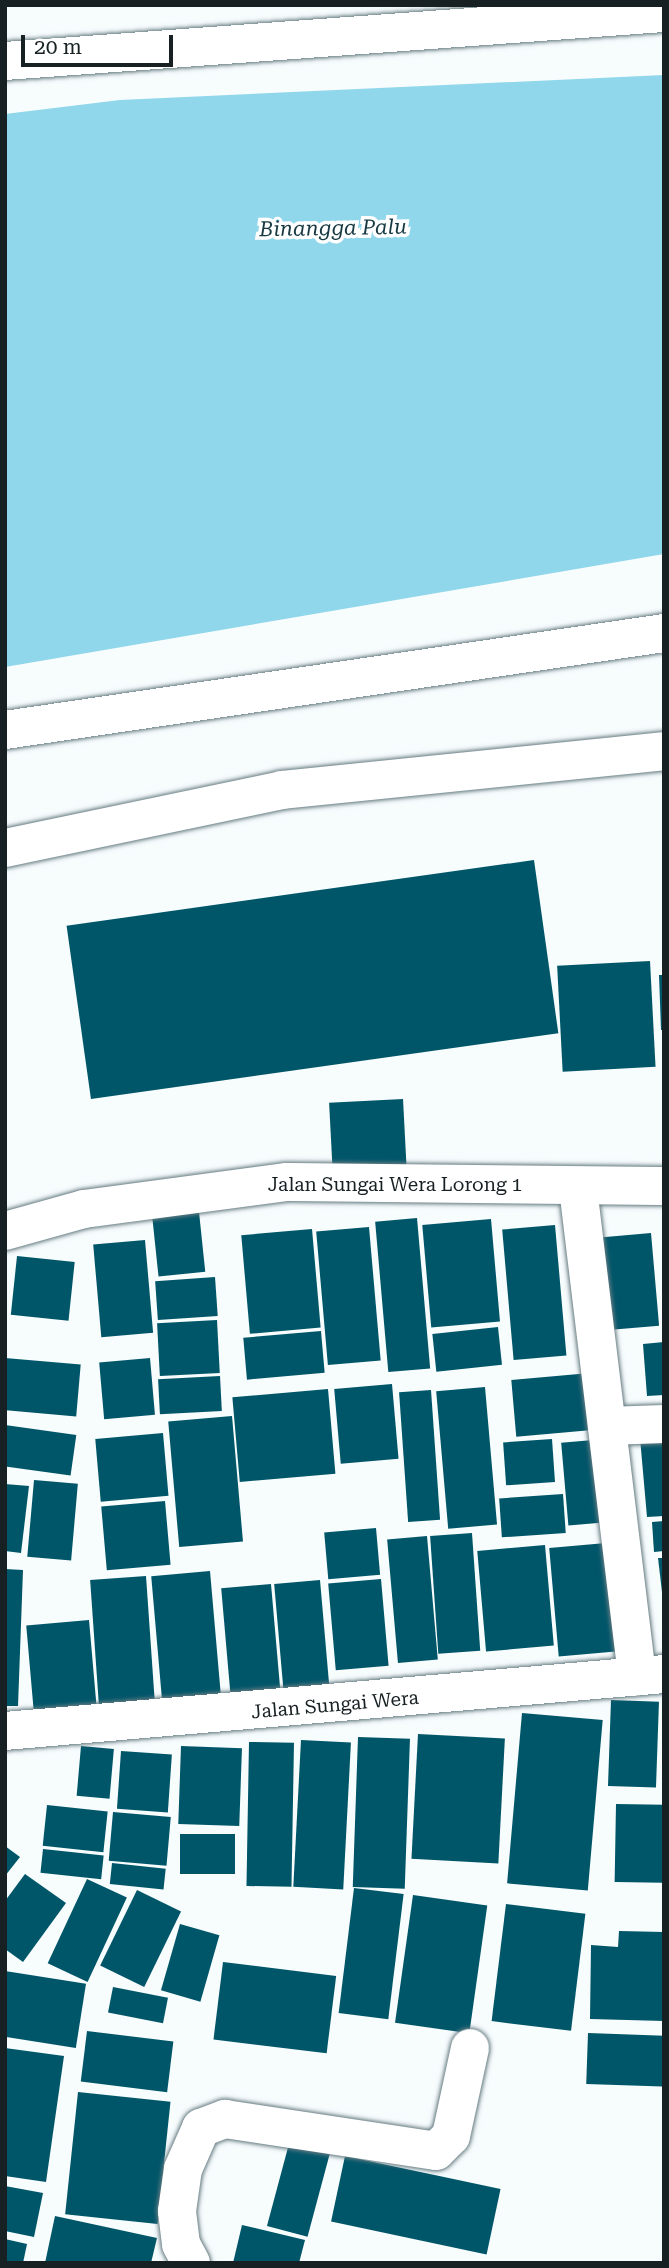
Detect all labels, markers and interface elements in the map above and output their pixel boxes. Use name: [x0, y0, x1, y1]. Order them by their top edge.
scale bar: [24, 21, 177, 65]
text: 20 m: [34, 35, 82, 59]
water label: Binangga Palu: [259, 214, 407, 242]
street label: Jalan Sungai Wera Lorong 1: [268, 1174, 522, 1196]
street label: Jalan Sungai Wera: [250, 1686, 420, 1724]

